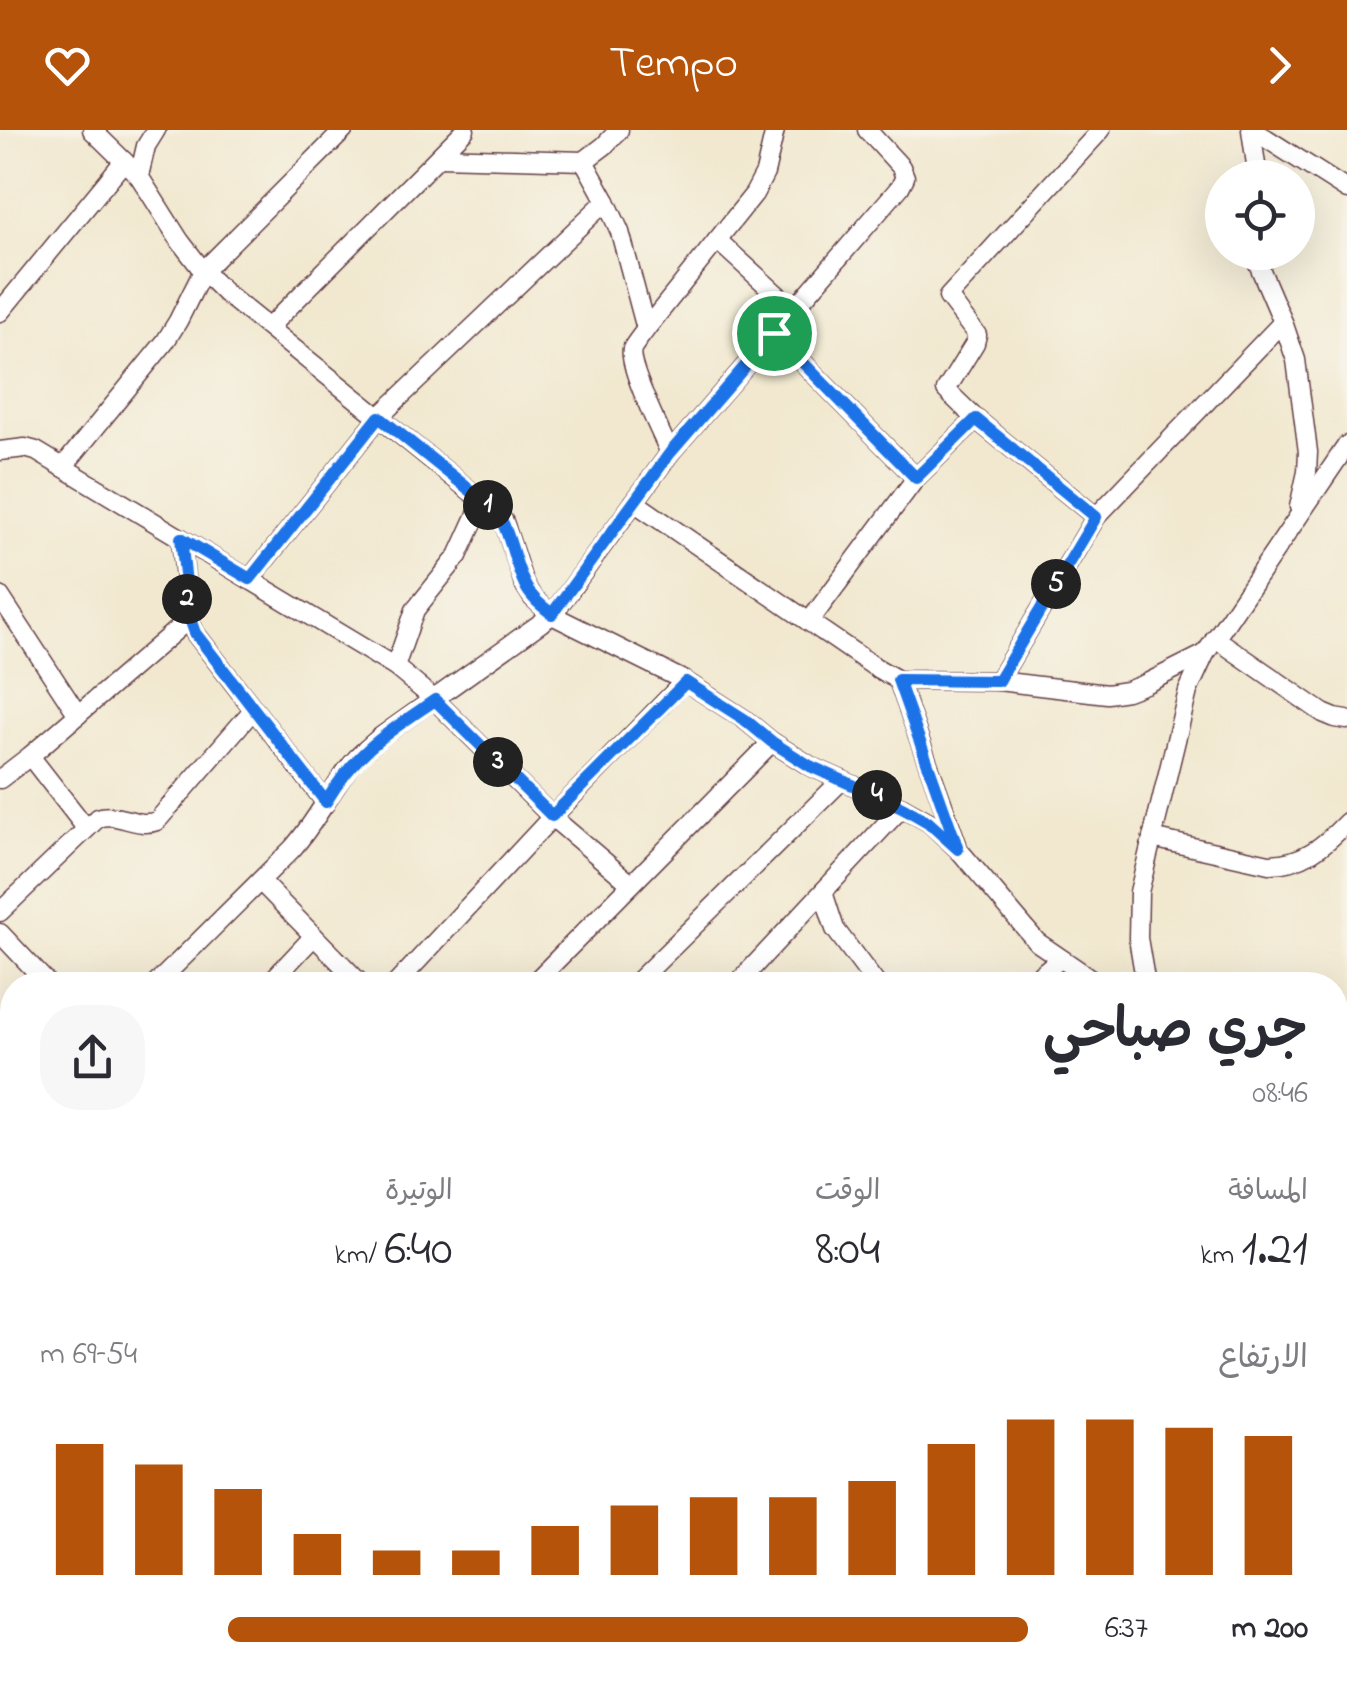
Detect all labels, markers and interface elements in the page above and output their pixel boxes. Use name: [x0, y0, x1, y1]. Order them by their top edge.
text: Tempo: [609, 32, 738, 98]
icon: heart: [40, 38, 95, 93]
icon: forward: [1252, 38, 1307, 93]
map controls: [1205, 160, 1315, 270]
button: locate: [1205, 160, 1315, 270]
pin: [732, 291, 817, 376]
icon: arrive: [747, 306, 802, 361]
pin: 1: [463, 480, 513, 530]
text: 1: [484, 484, 492, 525]
pin: 5: [1031, 559, 1081, 609]
text: 5: [1048, 563, 1064, 604]
pin: 2: [162, 574, 212, 624]
text: 2: [180, 578, 194, 619]
pin: 3: [473, 737, 523, 787]
text: 3: [492, 741, 504, 782]
pin: 4: [852, 770, 902, 820]
text: 4: [871, 774, 883, 815]
text: جري صباحي: [1043, 993, 1308, 1073]
button: share: [40, 1005, 145, 1110]
text: 08:46: [1252, 1071, 1308, 1118]
text: الوتيرة: [385, 1172, 453, 1213]
text: الوقت: [815, 1172, 880, 1213]
text: المسافة: [1228, 1172, 1308, 1213]
text: 6:40: [384, 1214, 453, 1287]
text: 8:04: [815, 1214, 880, 1287]
text: 1.21: [1241, 1214, 1308, 1287]
text: /km: [335, 1236, 384, 1277]
text: km: [1200, 1236, 1241, 1277]
text: 54–69 m: [40, 1332, 137, 1379]
text: الارتفاع: [1218, 1336, 1308, 1383]
text: 6:37: [1105, 1606, 1148, 1653]
text: 200 m: [1232, 1606, 1308, 1653]

